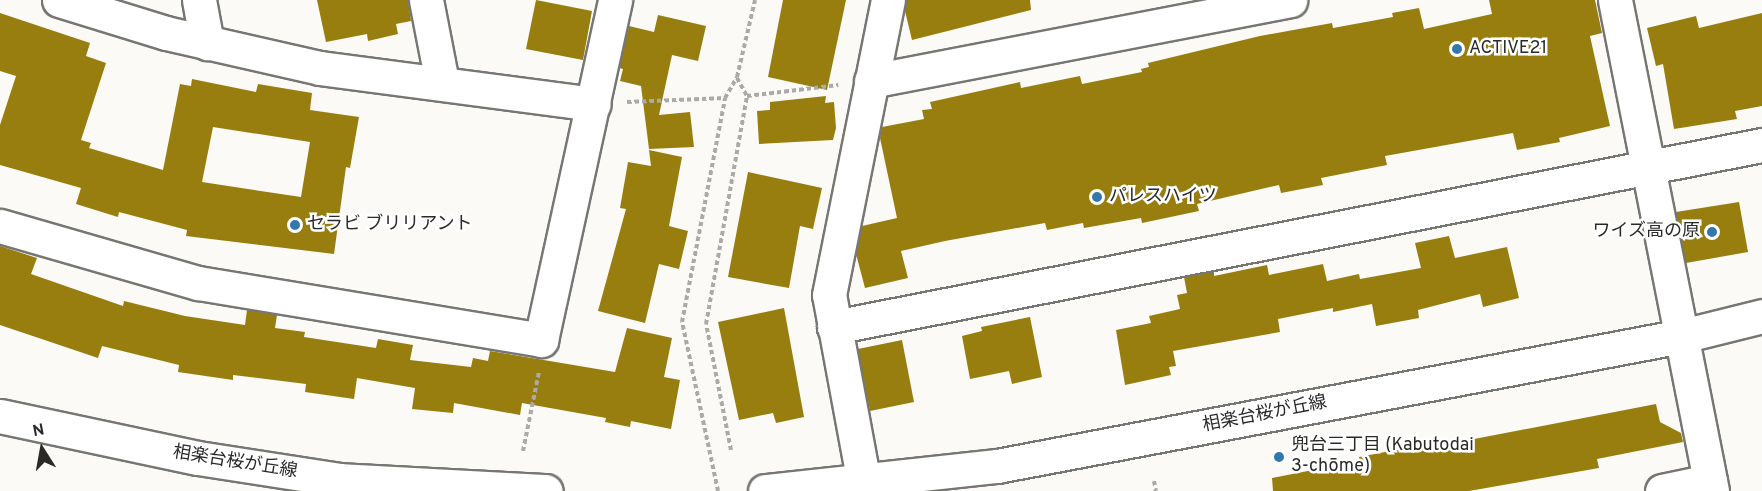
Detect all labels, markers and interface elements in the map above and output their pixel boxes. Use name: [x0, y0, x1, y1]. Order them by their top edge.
place label: ACTIVE21: [1469, 38, 1547, 60]
marker: ACTIVE21: [1450, 42, 1464, 56]
place label: パレスハイツ: [1109, 186, 1217, 208]
marker: パレスハイツ: [1090, 190, 1104, 204]
place label: セラビ ブリリアント: [307, 214, 473, 236]
marker: セラビ ブリリアント: [288, 218, 302, 232]
place label: ワイズ高の原: [1592, 221, 1700, 243]
marker: ワイズ高の原: [1705, 225, 1719, 239]
street label: 相楽台桜が丘線: [1201, 392, 1329, 438]
north arrow: [12, 419, 72, 479]
text: N: [31, 420, 46, 442]
place label: 兜台三丁目 (Kabutodai 3-chōme): [1291, 436, 1474, 478]
street label: 相楽台桜が丘線: [171, 442, 299, 484]
marker: 兜台三丁目 (Kabutodai 3-chōme): [1272, 450, 1286, 464]

